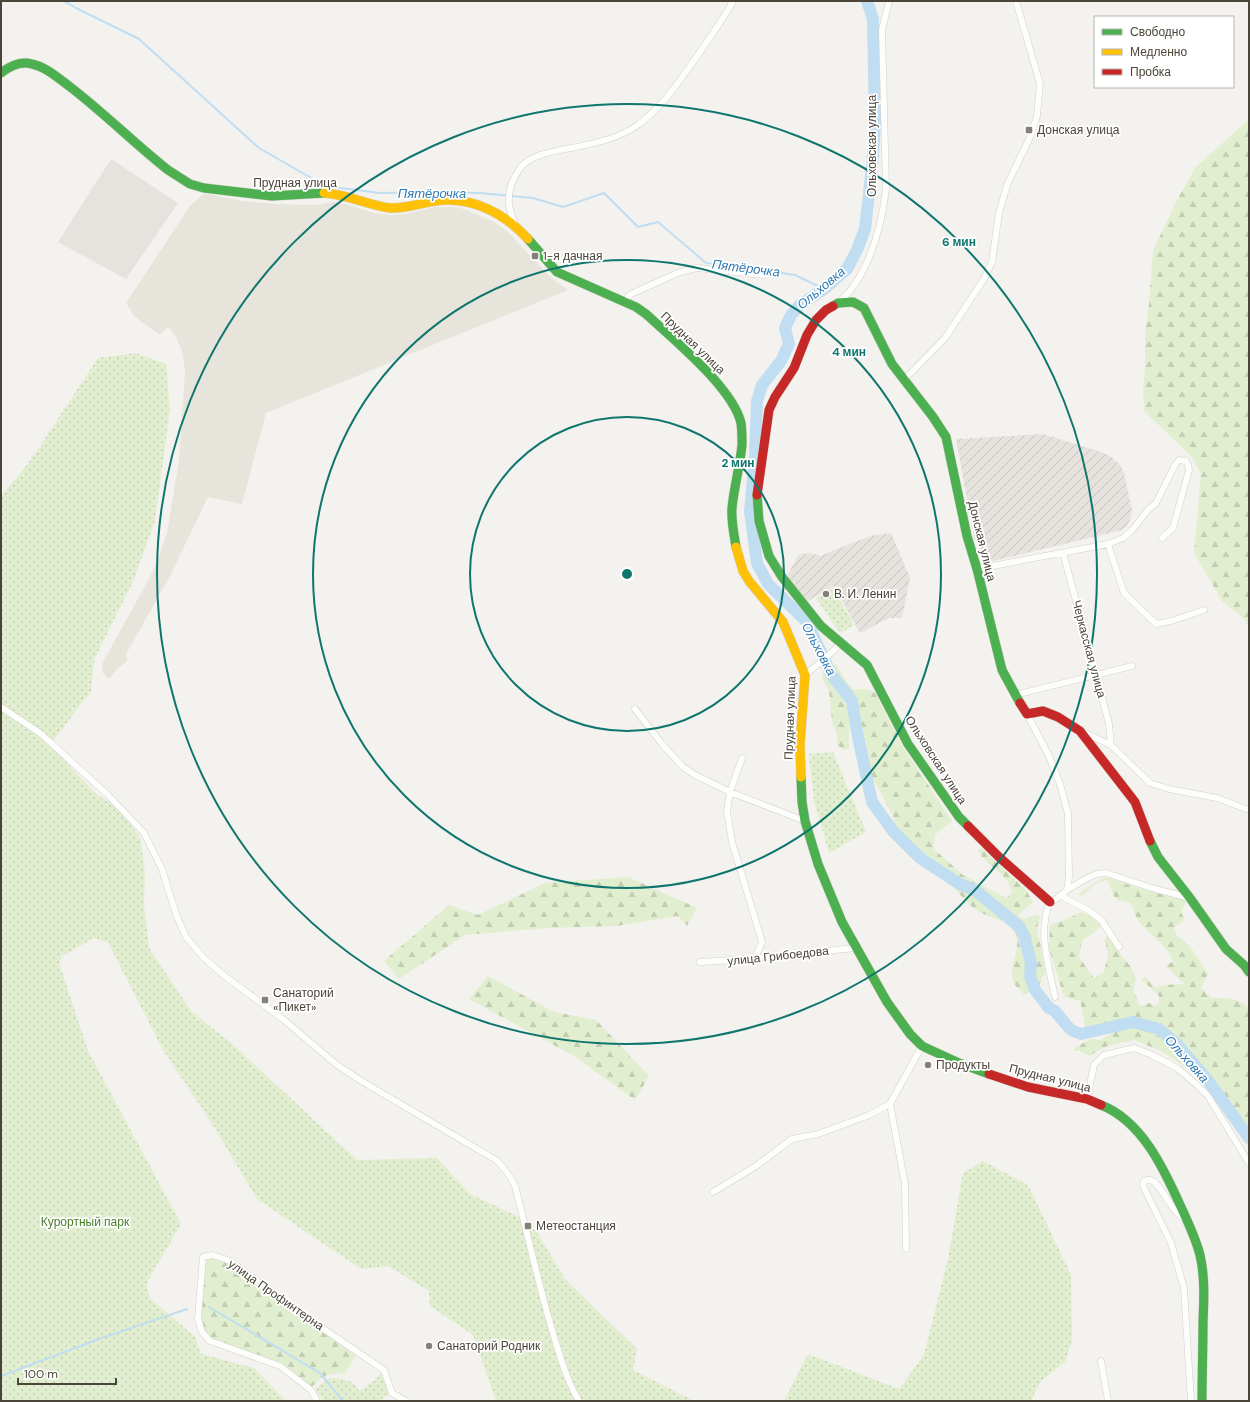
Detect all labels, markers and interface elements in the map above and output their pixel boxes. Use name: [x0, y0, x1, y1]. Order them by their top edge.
legend: [1094, 16, 1234, 88]
text: Свободно: [1130, 24, 1185, 40]
text: Медленно: [1130, 44, 1187, 60]
text: Пробка: [1130, 64, 1171, 80]
street label: Ольховская улица: [864, 95, 880, 197]
place label: Донская улица: [1037, 122, 1120, 138]
marker: Донская улица: [1024, 125, 1034, 135]
street label: Прудная улица: [253, 175, 337, 191]
water label: Пятёрочка: [398, 185, 466, 202]
text: 6 мин: [942, 234, 976, 250]
place label: 1-я дачная: [543, 248, 602, 264]
marker: 1-я дачная: [530, 251, 540, 261]
water label: Пятёрочка: [711, 255, 781, 281]
water label: Ольховка: [793, 263, 849, 313]
street label: Прудная улица: [657, 308, 729, 378]
text: 4 мин: [832, 344, 866, 360]
text: 2 мин: [721, 455, 755, 471]
street label: Донская улица: [964, 499, 1000, 583]
centre of rings: [620, 567, 634, 581]
place label: В. И. Ленин: [834, 586, 896, 602]
marker: В. И. Ленин: [821, 589, 831, 599]
street label: Черкасская улица: [1068, 598, 1110, 700]
water label: Ольховка: [798, 619, 840, 679]
street label: Прудная улица: [781, 676, 799, 760]
street label: Ольховская улица: [901, 713, 971, 807]
street label: улица Грибоедова: [726, 943, 830, 969]
place label: Санаторий «Пикет»: [273, 985, 334, 1015]
marker: Санаторий «Пикет»: [260, 995, 270, 1005]
water label: Ольховка: [1161, 1032, 1213, 1086]
place label: Продукты: [936, 1057, 990, 1073]
marker: Продукты: [923, 1060, 933, 1070]
street label: Прудная улица: [1007, 1060, 1093, 1096]
park label: Курортный парк: [41, 1214, 130, 1230]
place label: Метеостанция: [536, 1218, 616, 1234]
marker: Метеостанция: [523, 1221, 533, 1231]
street label: улица Профинтерна: [225, 1256, 327, 1334]
place label: Санаторий Родник: [437, 1338, 541, 1354]
marker: Санаторий Родник: [424, 1341, 434, 1351]
scale bar: [18, 1360, 116, 1386]
text: 100 m: [24, 1366, 58, 1382]

